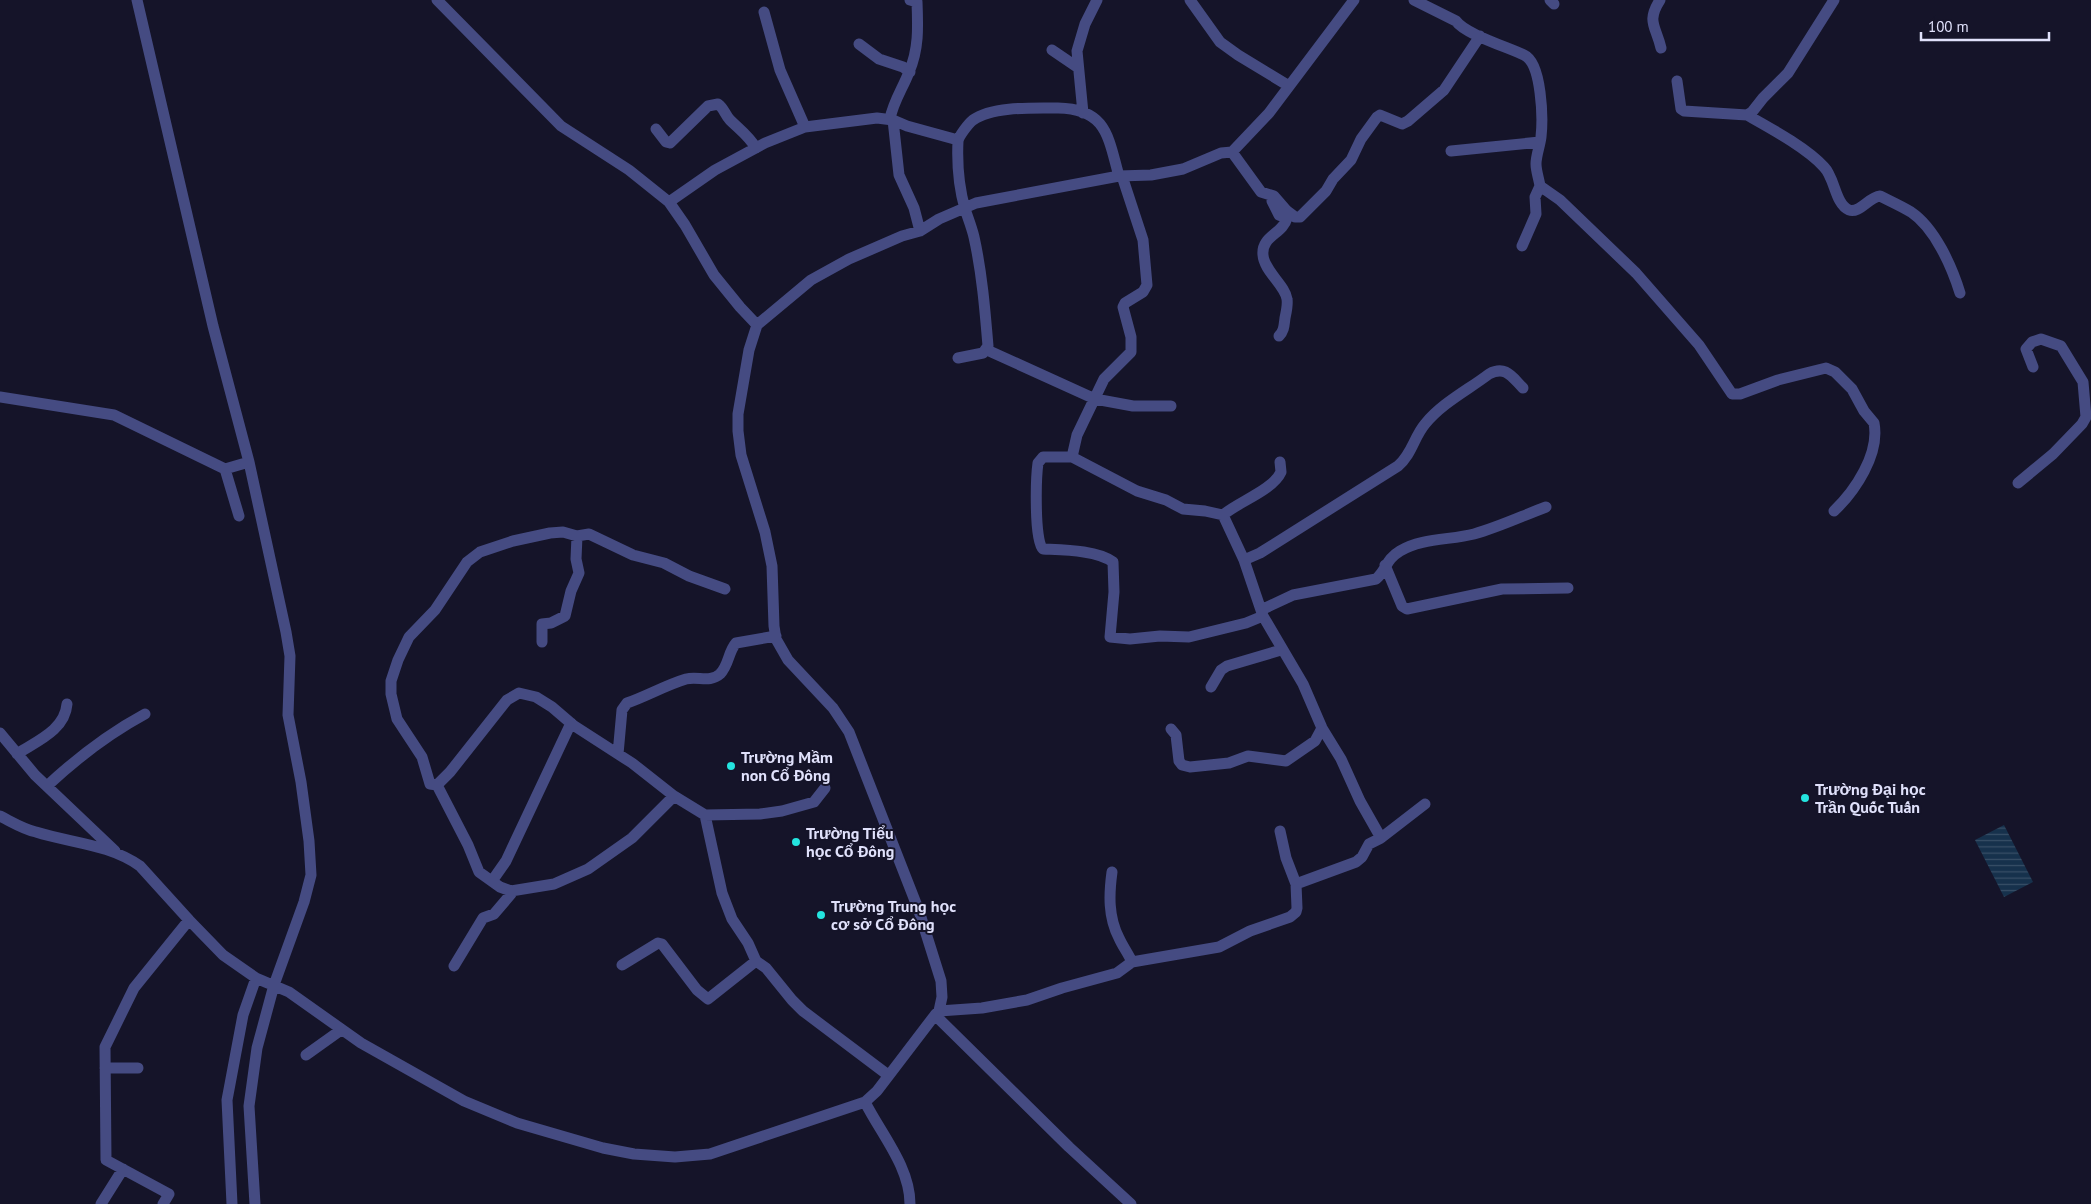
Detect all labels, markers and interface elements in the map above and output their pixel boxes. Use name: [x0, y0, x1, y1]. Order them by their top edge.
scale bar: [1921, 10, 2048, 42]
text: 100 m: [1928, 17, 1969, 36]
place label: Trường Mầm non Cổ Đông: [741, 747, 833, 785]
marker: Trường Mầm non Cổ Đông: [725, 760, 737, 772]
place label: Trường Đại học Trần Quốc Tuấn: [1815, 779, 1926, 817]
marker: Trường Đại học Trần Quốc Tuấn: [1799, 792, 1811, 804]
place label: Trường Tiểu học Cổ Đông: [806, 823, 894, 861]
marker: Trường Tiểu học Cổ Đông: [790, 836, 802, 848]
place label: Trường Trung học cơ sở Cổ Đông: [831, 896, 956, 934]
marker: Trường Trung học cơ sở Cổ Đông: [815, 909, 827, 921]

